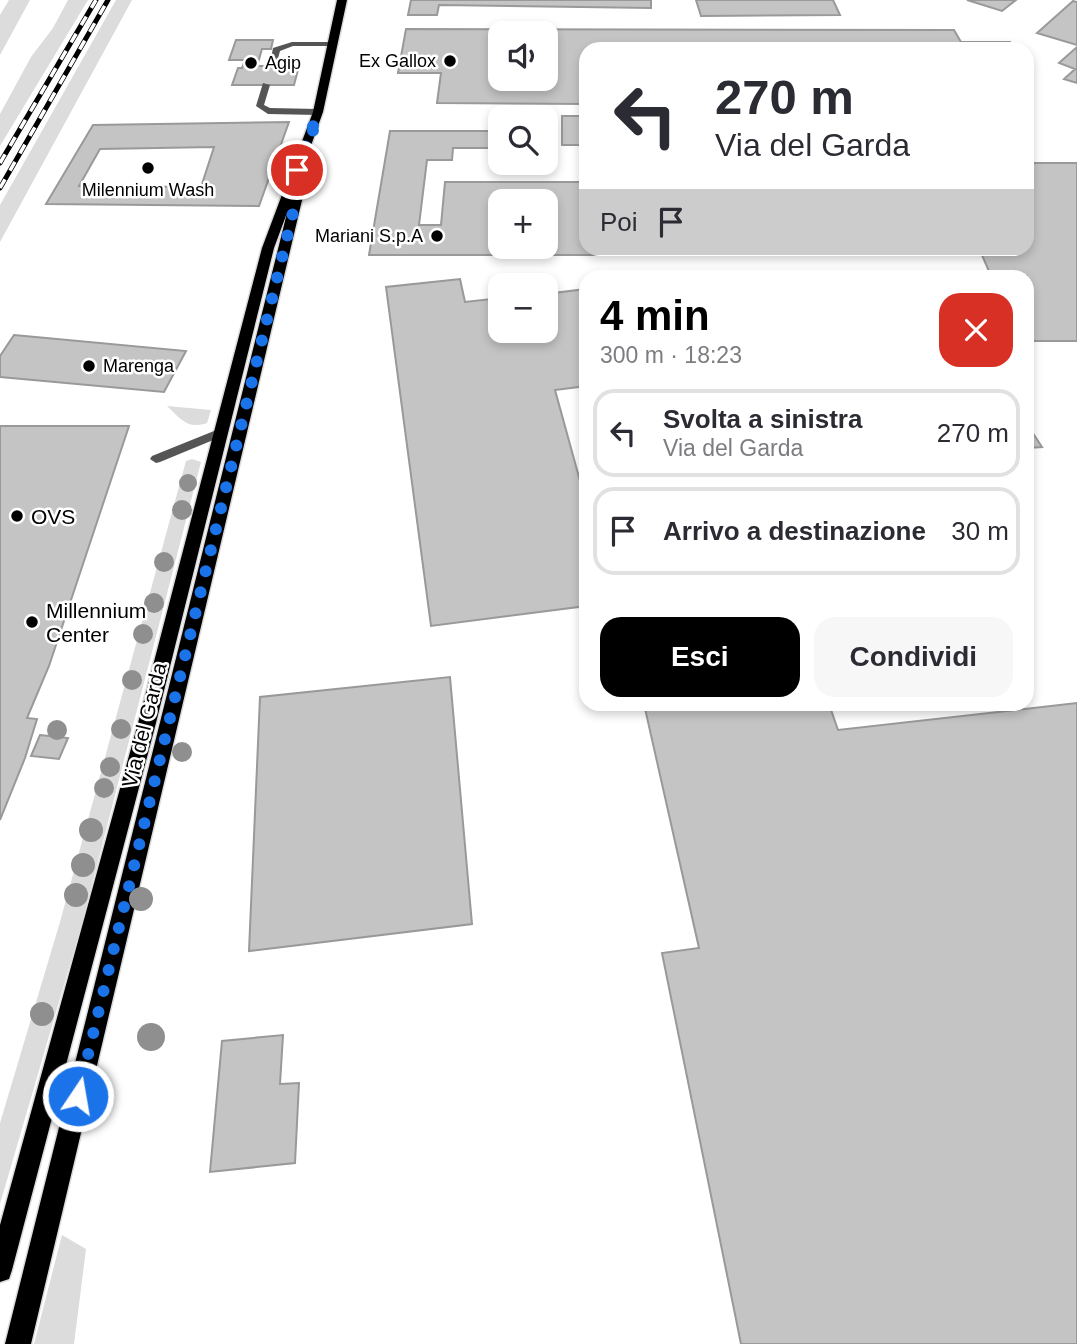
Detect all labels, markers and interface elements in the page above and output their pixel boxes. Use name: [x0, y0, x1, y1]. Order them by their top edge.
map controls: [488, 21, 558, 343]
button: sound: [488, 21, 558, 91]
place label: Ex Gallox: [359, 51, 436, 71]
place label: Agip: [265, 53, 301, 73]
marker: Ex Gallox: [442, 53, 458, 69]
marker: Agip: [243, 55, 259, 71]
icon: left: [600, 70, 691, 161]
text: 270 m: [715, 70, 854, 124]
button: search: [488, 105, 558, 175]
text: Via del Garda: [715, 127, 910, 163]
pin: [267, 140, 327, 200]
icon: arrive: [278, 151, 316, 189]
marker: Milennium Wash: [140, 160, 156, 176]
place label: Milennium Wash: [82, 180, 214, 200]
button: +: [488, 189, 558, 259]
icon: arrive: [652, 203, 690, 241]
text: Poi: [600, 207, 638, 237]
place label: Mariani S.p.A: [315, 226, 423, 246]
marker: Mariani S.p.A: [429, 228, 445, 244]
button: −: [488, 273, 558, 343]
text: 4 min: [600, 292, 710, 339]
button: close: [939, 293, 1013, 367]
text: 300 m · 18:23: [600, 342, 742, 368]
place label: Marenga: [103, 356, 175, 376]
marker: Marenga: [81, 358, 97, 374]
text: Svolta a sinistra: [663, 404, 862, 434]
icon: left: [604, 414, 642, 452]
text: 270 m: [937, 418, 1009, 448]
text: Via del Garda: [663, 435, 803, 461]
place label: OVS: [31, 505, 75, 528]
marker: OVS: [9, 508, 25, 524]
icon: arrive: [604, 512, 642, 550]
text: Arrivo a destinazione: [663, 516, 926, 546]
text: 30 m: [951, 516, 1009, 546]
place label: Millennium Center: [46, 599, 146, 646]
marker: Millennium Center: [24, 614, 40, 630]
button: Esci: [600, 617, 800, 697]
button: Condividi: [814, 617, 1013, 697]
street label: Via del Garda: [117, 660, 171, 790]
position arrow: [41, 1059, 115, 1133]

